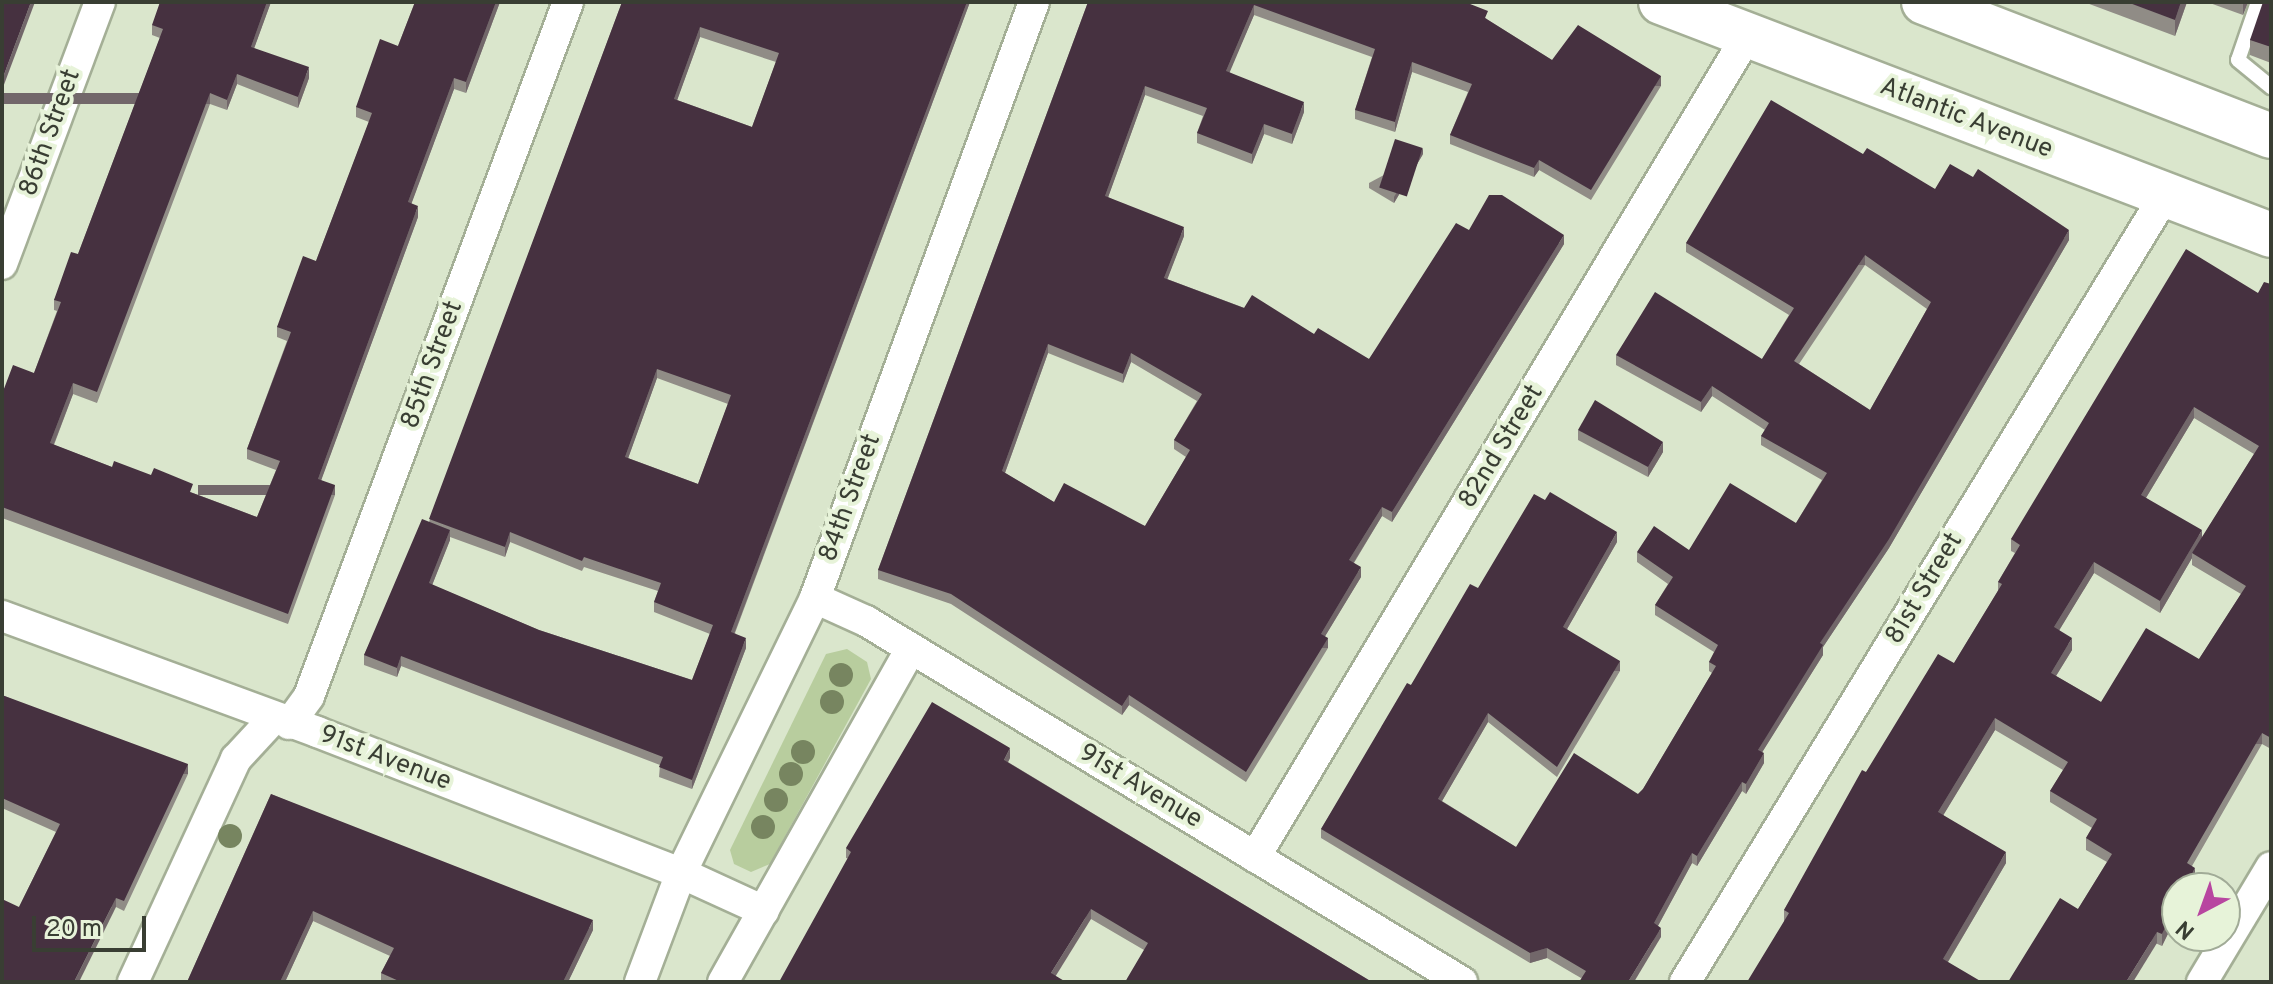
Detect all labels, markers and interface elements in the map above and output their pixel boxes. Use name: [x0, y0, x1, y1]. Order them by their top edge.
street label: 86th Street: [14, 65, 88, 201]
street label: Atlantic Avenue: [1875, 72, 2057, 166]
street label: 85th Street: [395, 297, 471, 433]
street label: 82nd Street: [1453, 380, 1551, 514]
street label: 84th Street: [813, 430, 889, 566]
street label: 81st Street: [1880, 528, 1970, 650]
street label: 91st Avenue: [314, 719, 456, 799]
street label: 91st Avenue: [1072, 738, 1208, 836]
north arrow: [2161, 872, 2241, 952]
scale bar: [36, 900, 150, 950]
text: N: [2171, 914, 2201, 944]
text: 20 m: [46, 915, 102, 945]

